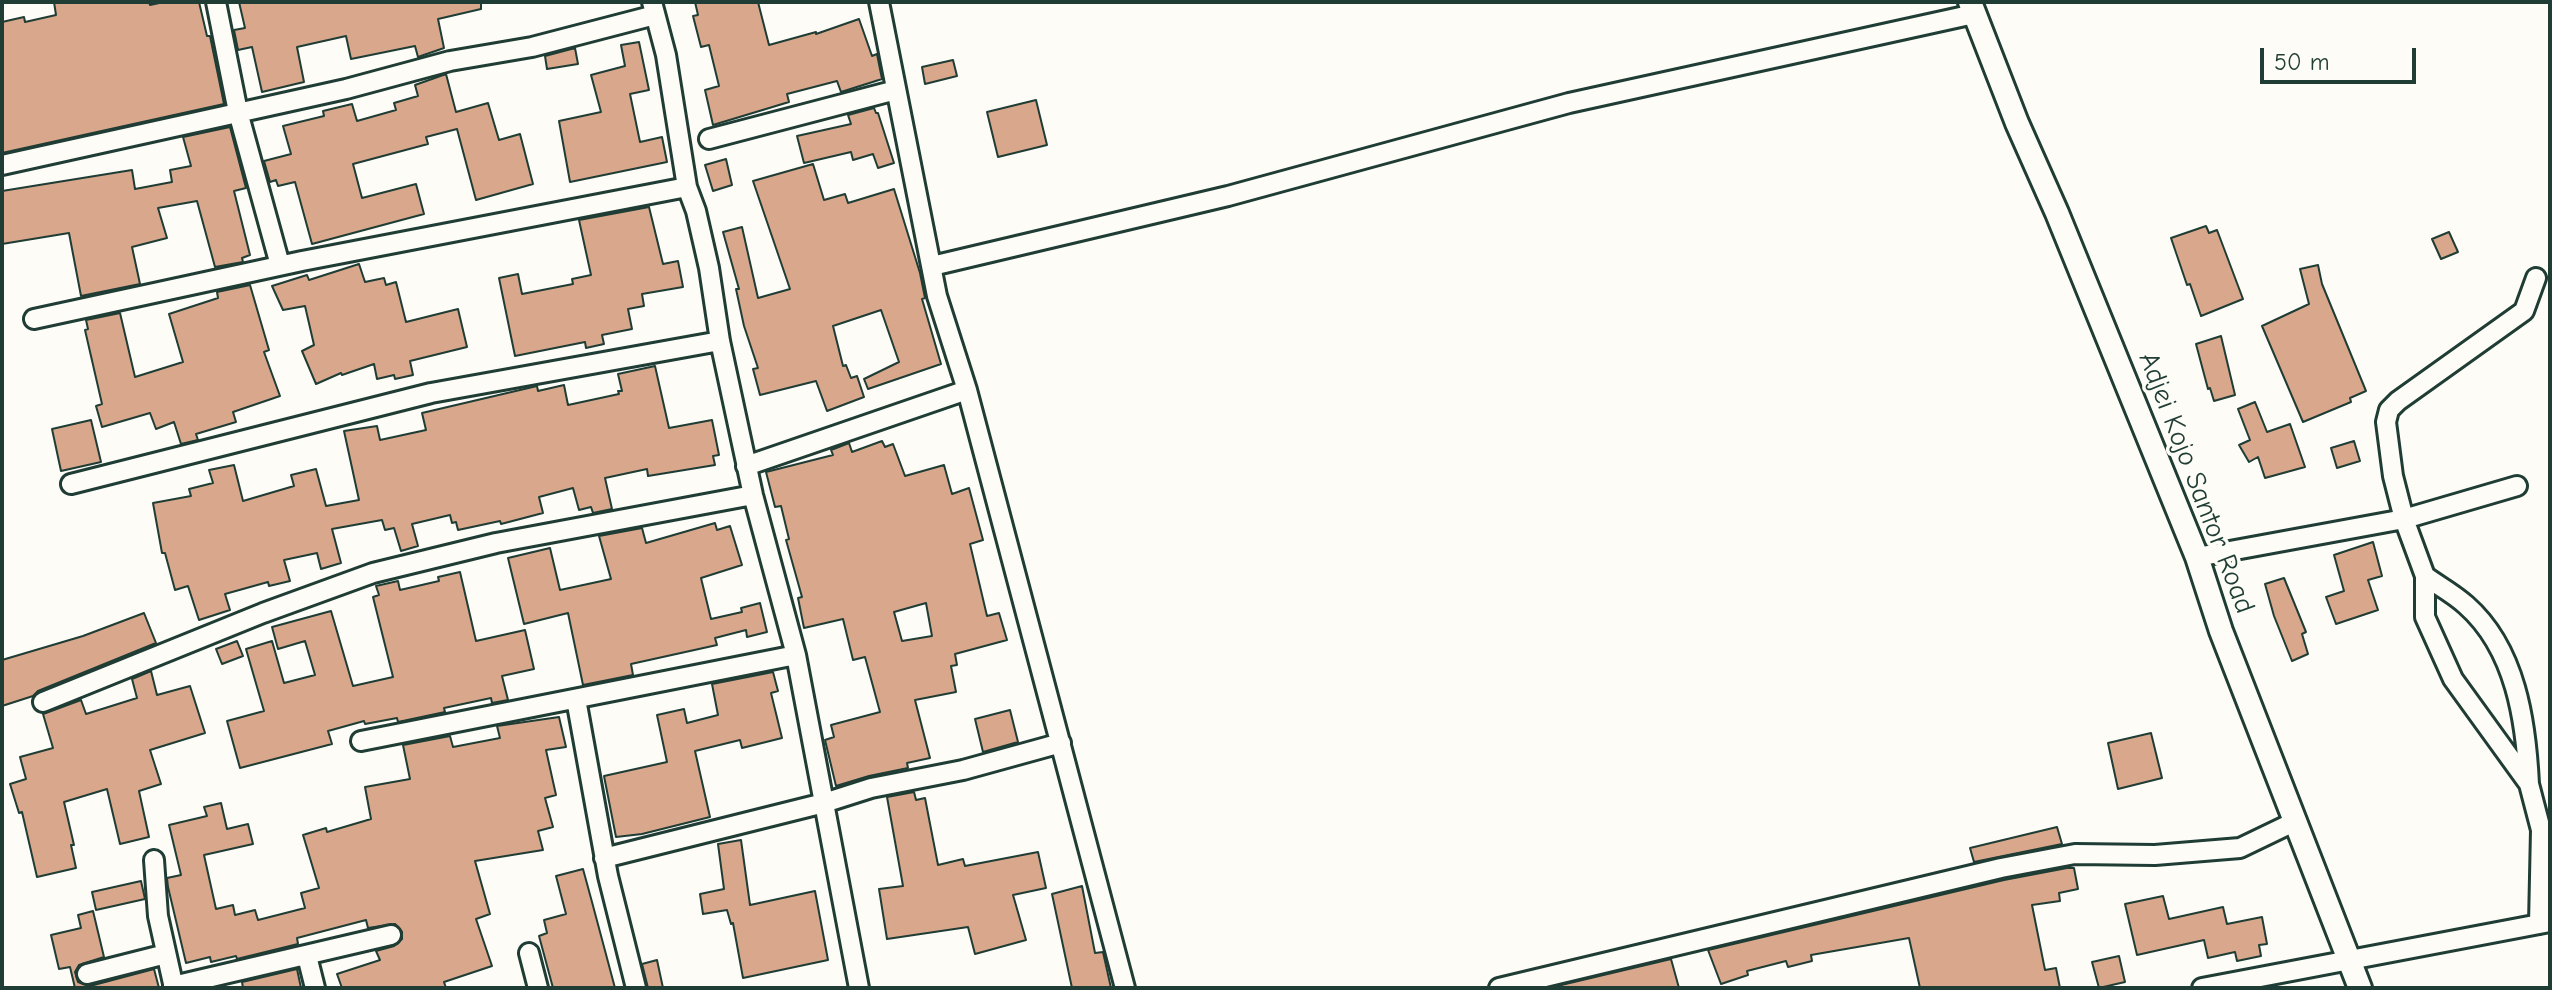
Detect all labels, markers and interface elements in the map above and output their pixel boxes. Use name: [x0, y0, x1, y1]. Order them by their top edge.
scale bar: [2264, 32, 2420, 82]
text: 50 m: [2274, 48, 2330, 76]
street label: Adjei Kojo Santor Road: [2131, 348, 2261, 618]

